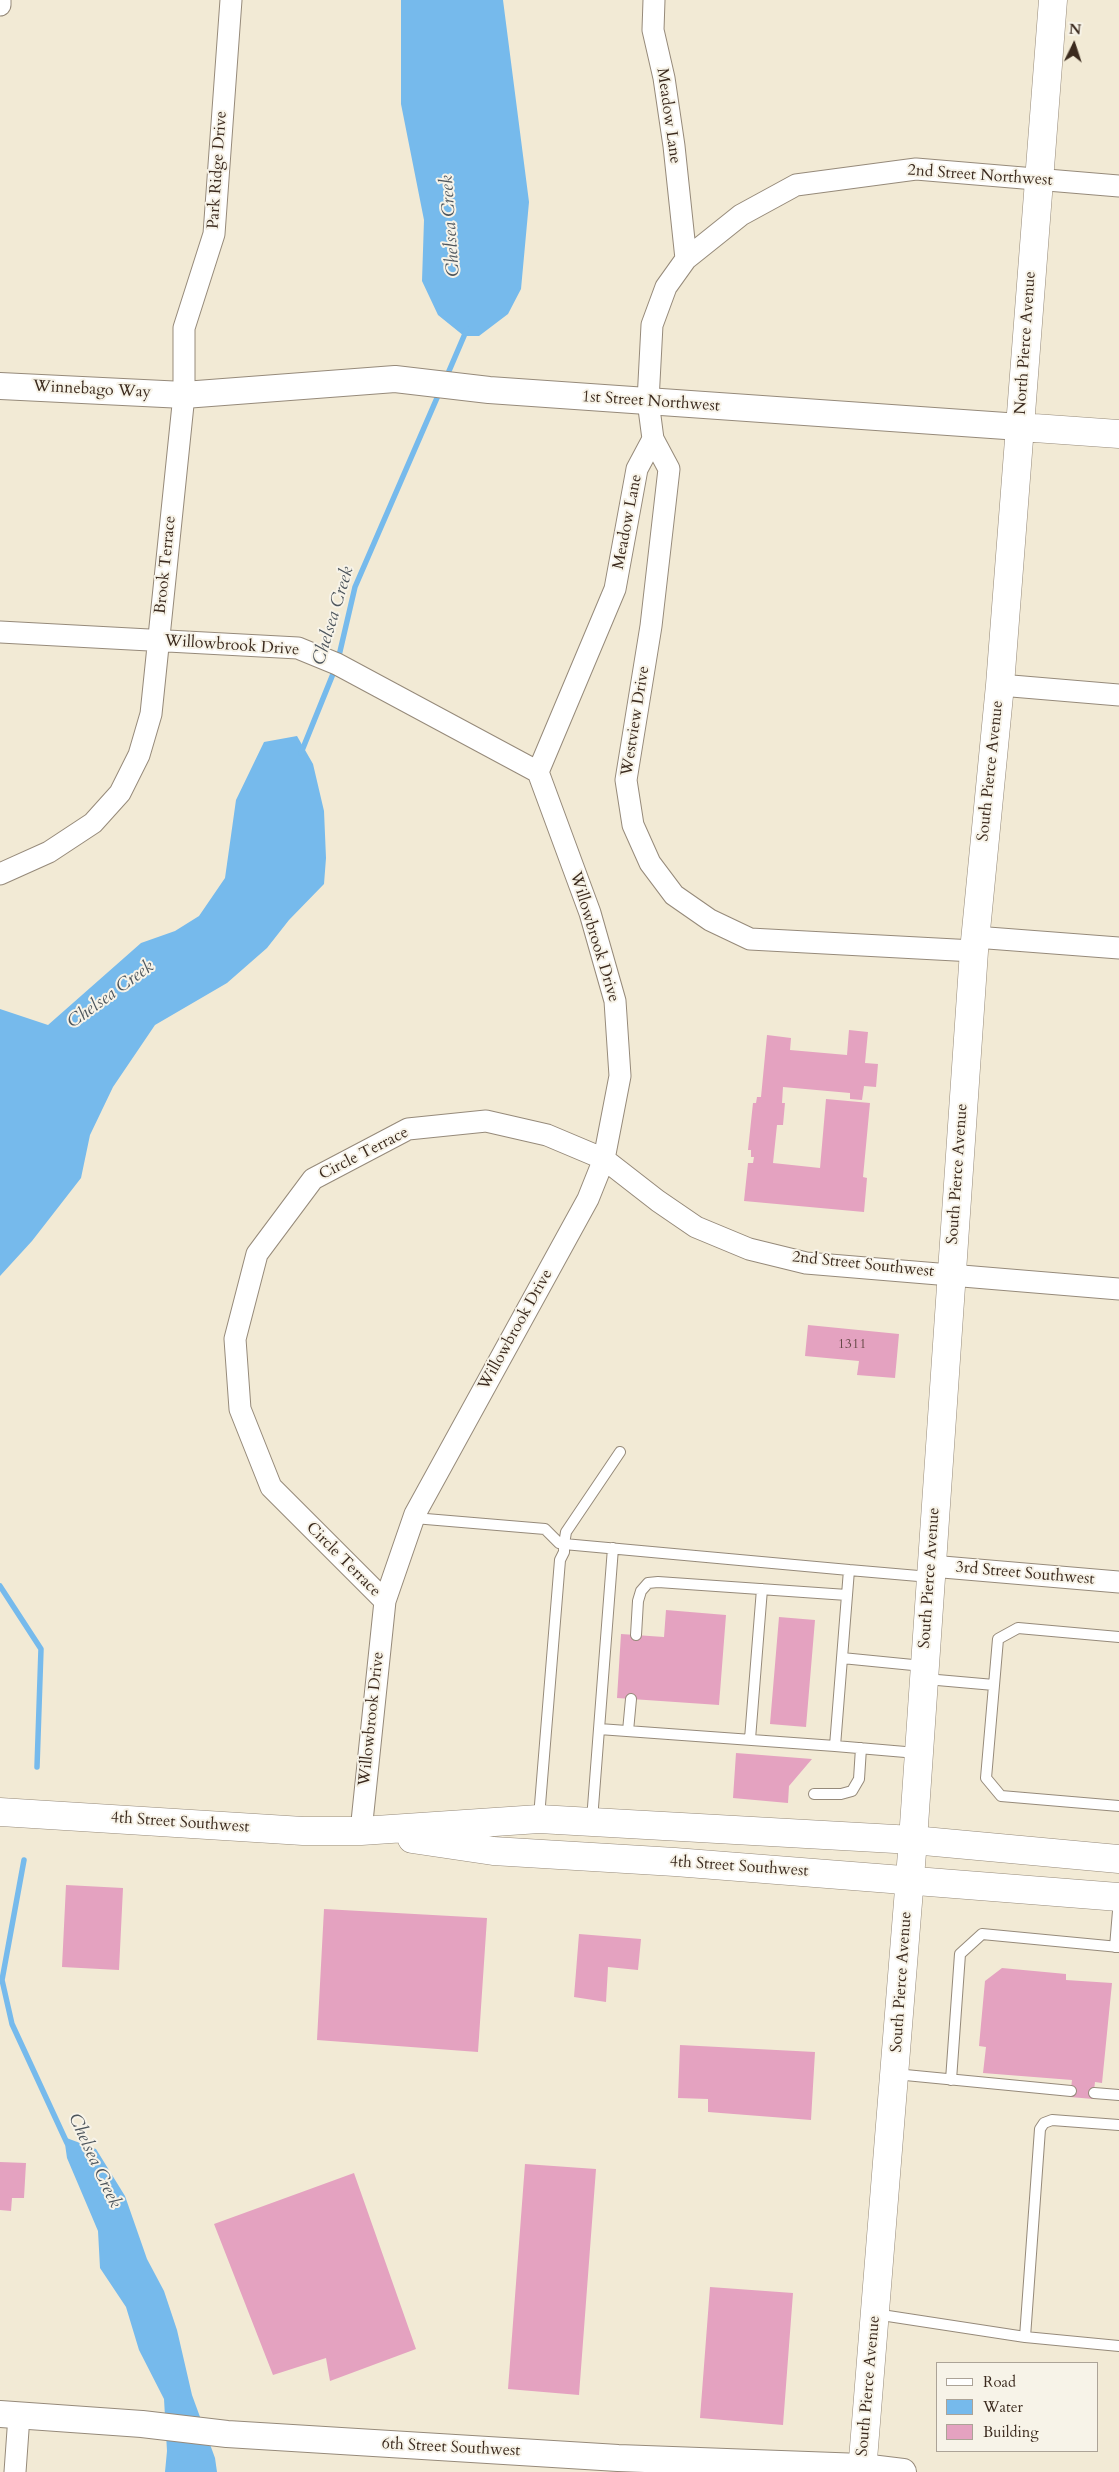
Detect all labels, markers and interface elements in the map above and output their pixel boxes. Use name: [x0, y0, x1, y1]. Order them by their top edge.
north arrow: [1049, 20, 1099, 70]
text: N: [1068, 20, 1082, 39]
street label: Meadow Lane: [652, 67, 684, 165]
street label: Park Ridge Drive: [204, 110, 232, 230]
street label: 2nd Street Northwest: [907, 161, 1053, 191]
water label: Chelsea Creek: [437, 174, 465, 278]
street label: North Pierce Avenue: [1011, 270, 1041, 416]
street label: Winnebago Way: [33, 377, 151, 403]
street label: 1st Street Northwest: [581, 388, 721, 416]
street label: Meadow Lane: [609, 473, 647, 571]
street label: Brook Terrace: [151, 515, 181, 615]
water label: Chelsea Creek: [309, 564, 359, 668]
street label: Willowbrook Drive: [164, 632, 300, 660]
street label: Westview Drive: [618, 665, 654, 777]
street label: South Pierce Avenue: [974, 700, 1008, 842]
street label: Willowbrook Drive: [565, 870, 623, 1004]
water label: Chelsea Creek: [63, 956, 159, 1034]
street label: South Pierce Avenue: [943, 1103, 973, 1245]
street label: Circle Terrace: [316, 1123, 412, 1185]
street label: 2nd Street Southwest: [791, 1248, 935, 1282]
street label: Willowbrook Drive: [475, 1266, 557, 1394]
house number: 1311: [838, 1337, 866, 1353]
street label: South Pierce Avenue: [915, 1507, 945, 1649]
street label: Circle Terrace: [302, 1519, 384, 1601]
street label: 3rd Street Southwest: [955, 1558, 1095, 1590]
street label: Willowbrook Drive: [355, 1651, 389, 1787]
street label: 4th Street Southwest: [110, 1809, 250, 1837]
street label: 4th Street Southwest: [669, 1853, 809, 1881]
street label: South Pierce Avenue: [887, 1911, 917, 2053]
water label: Chelsea Creek: [63, 2110, 125, 2212]
street label: South Pierce Avenue: [853, 2315, 885, 2457]
legend: [936, 2362, 1099, 2452]
text: Road: [983, 2372, 1016, 2392]
text: Water: [983, 2397, 1023, 2417]
text: Building: [983, 2422, 1039, 2442]
street label: 6th Street Southwest: [381, 2435, 521, 2461]

